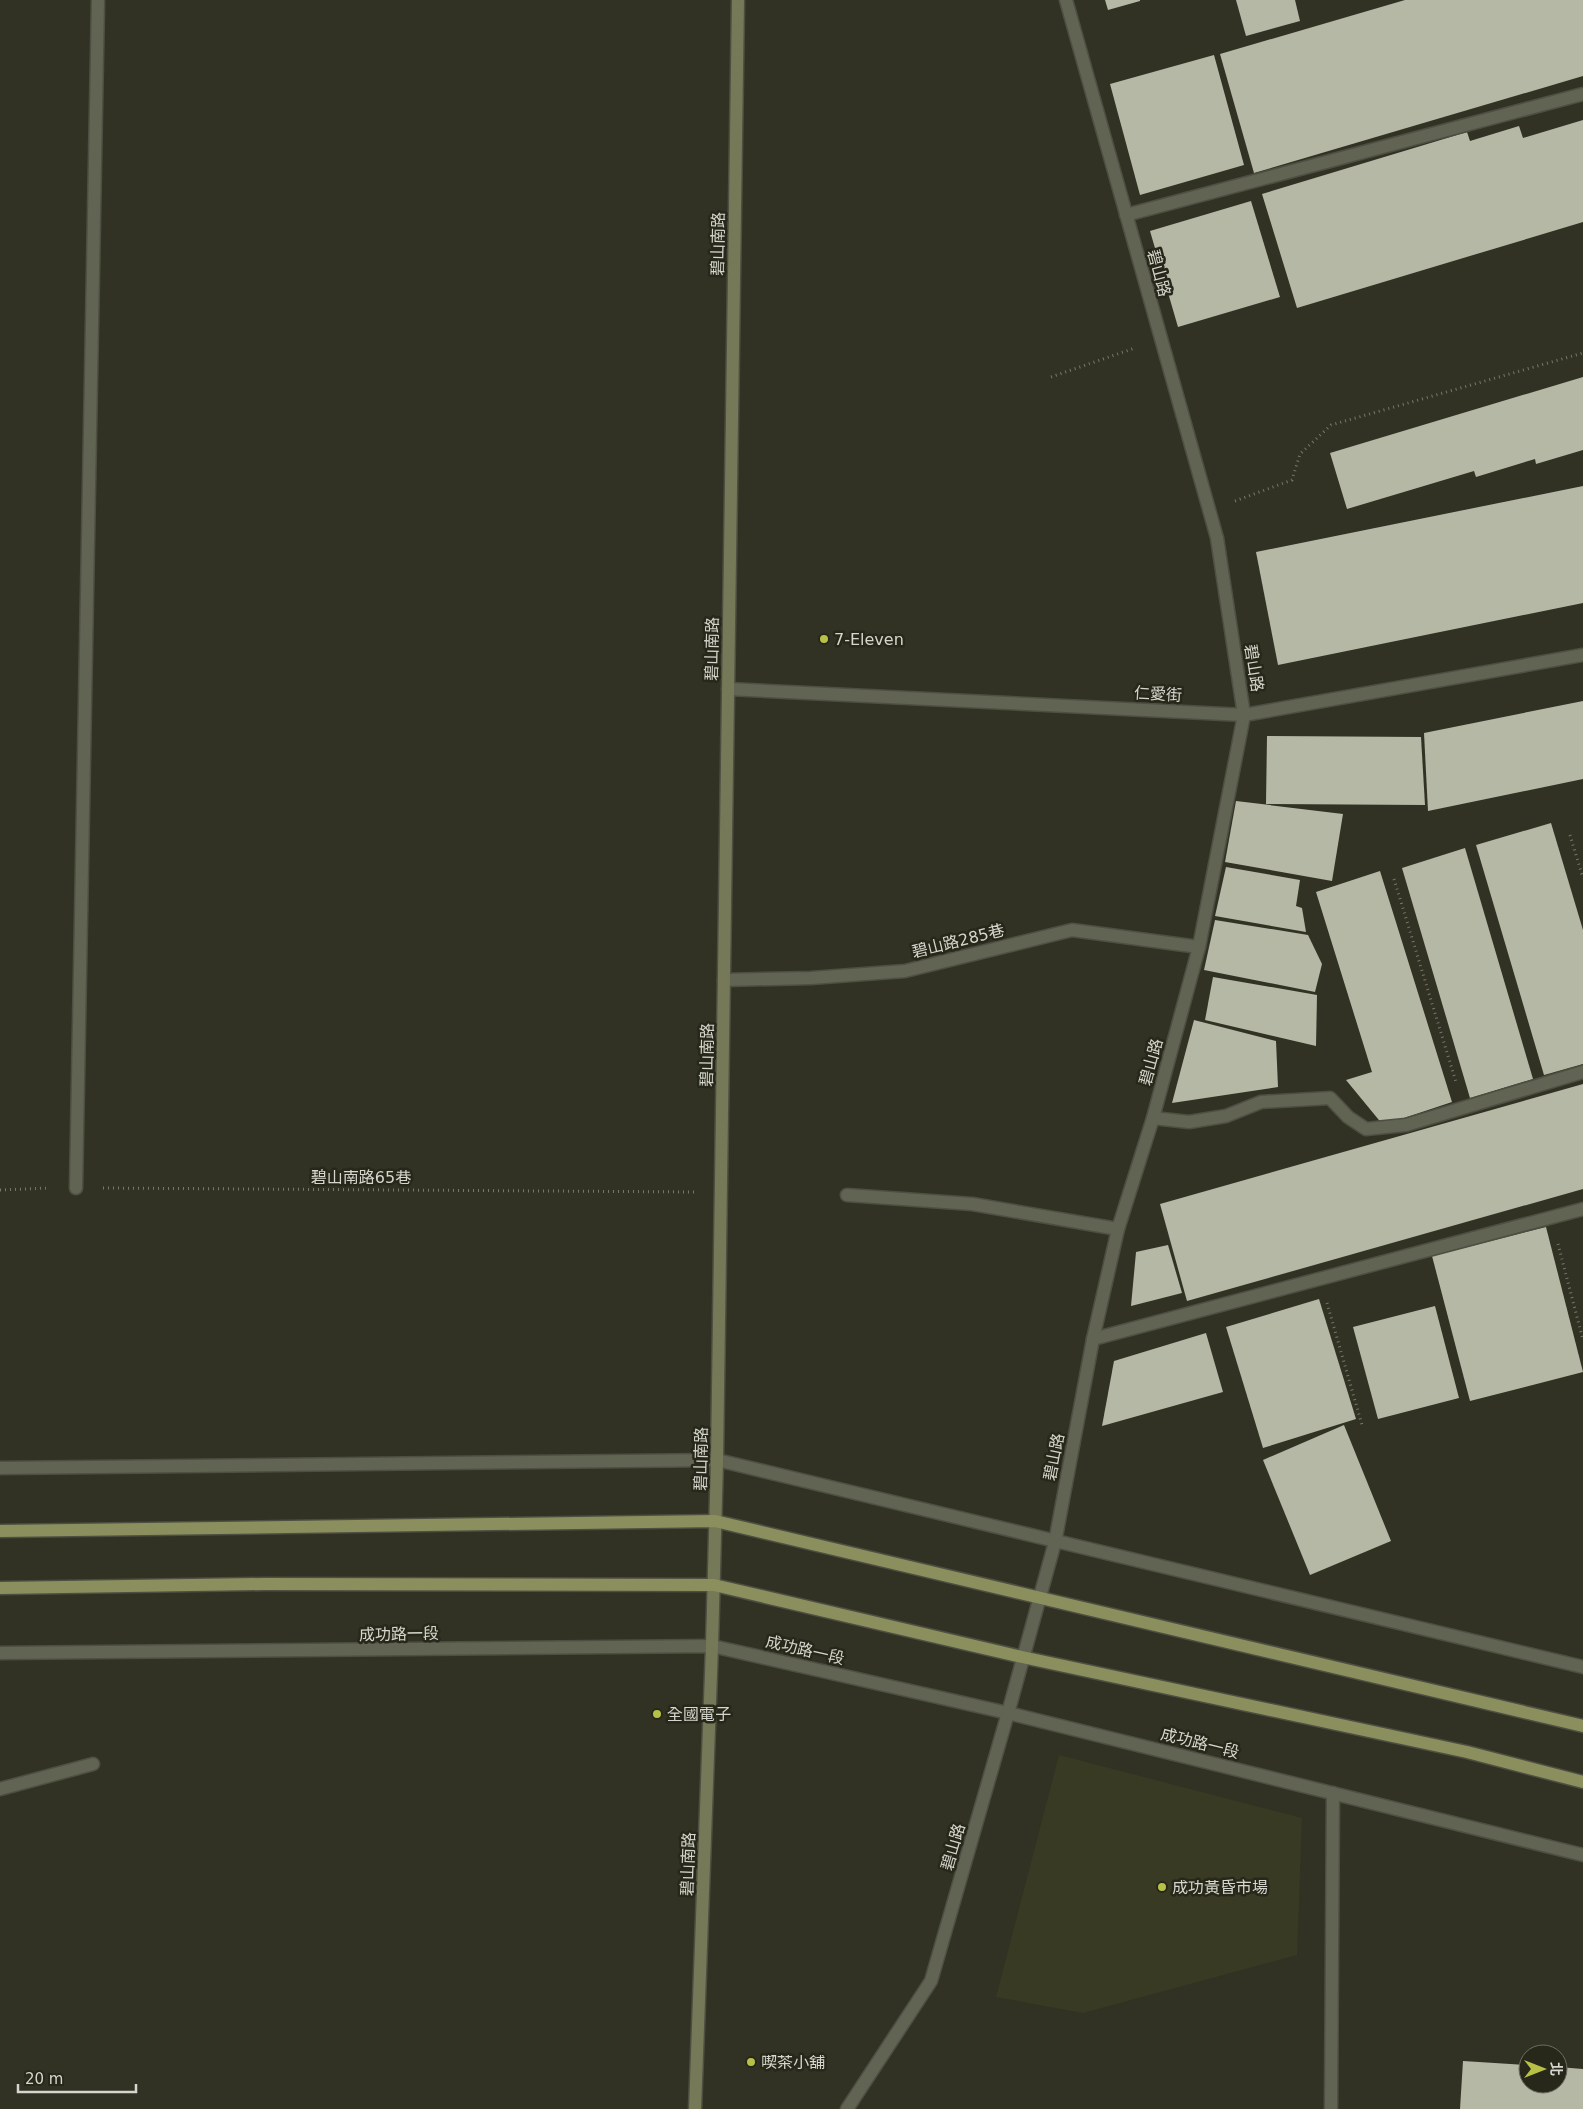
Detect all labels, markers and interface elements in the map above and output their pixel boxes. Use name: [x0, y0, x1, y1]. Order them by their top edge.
street label: 碧山南路: [708, 212, 728, 276]
street label: 碧山路: [1144, 247, 1174, 299]
street label: 碧山南路: [702, 617, 722, 681]
place label: 7-Eleven: [834, 630, 904, 649]
marker: 7-Eleven: [818, 633, 830, 645]
street label: 碧山路: [1241, 643, 1267, 693]
street label: 仁愛街: [1134, 683, 1182, 705]
street label: 碧山路285巷: [910, 920, 1006, 962]
street label: 碧山南路: [697, 1023, 717, 1087]
street label: 碧山路: [1136, 1036, 1166, 1088]
street label: 碧山南路65巷: [311, 1168, 411, 1187]
street label: 碧山南路: [691, 1427, 711, 1491]
street label: 碧山路: [1040, 1432, 1068, 1482]
street label: 成功路一段: [359, 1624, 439, 1644]
street label: 成功路一段: [764, 1632, 846, 1668]
place label: 全國電子: [667, 1705, 731, 1724]
marker: 全國電子: [651, 1708, 663, 1720]
street label: 成功路一段: [1159, 1724, 1241, 1762]
street label: 碧山路: [937, 1821, 969, 1873]
street label: 碧山南路: [677, 1832, 699, 1896]
place label: 成功黃昏市場: [1172, 1878, 1268, 1897]
marker: 成功黃昏市場: [1156, 1881, 1168, 1893]
north arrow: [1518, 2044, 1568, 2094]
place label: 喫茶小舖: [761, 2053, 825, 2072]
marker: 喫茶小舖: [745, 2056, 757, 2068]
scale bar: [18, 2062, 135, 2094]
text: 北: [1548, 2062, 1564, 2076]
text: 20 m: [25, 2070, 63, 2088]

